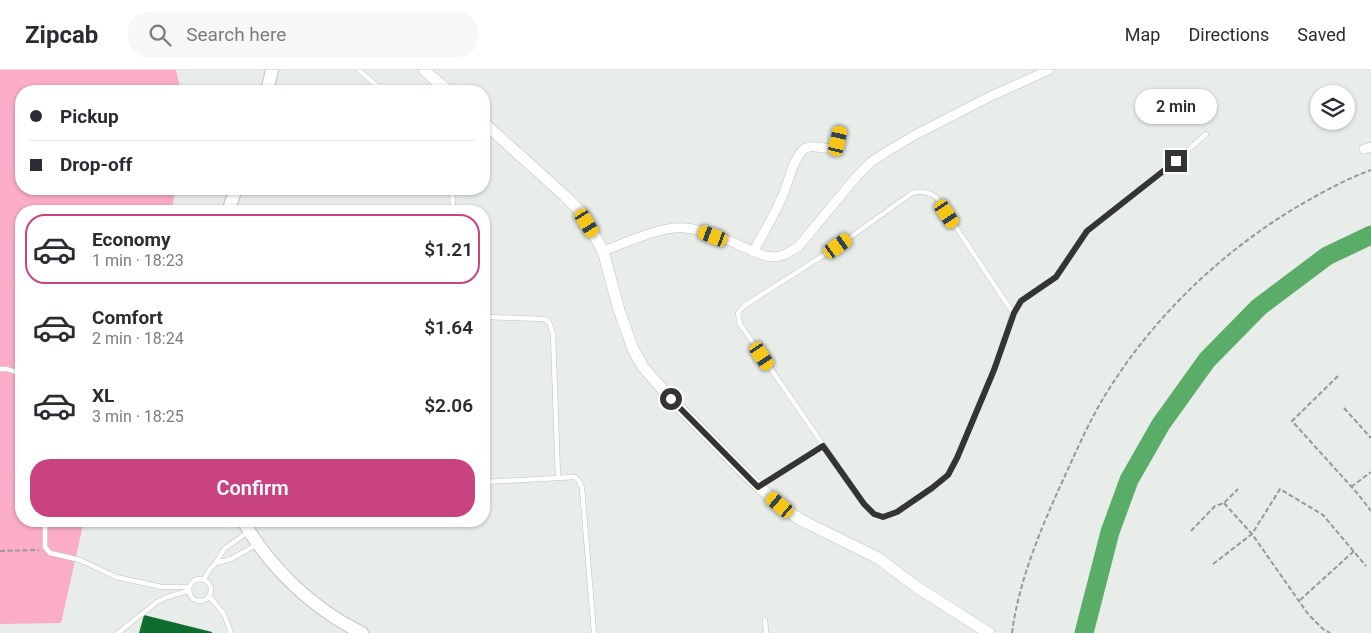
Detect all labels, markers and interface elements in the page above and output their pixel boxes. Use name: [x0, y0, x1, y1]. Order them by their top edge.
search box: [128, 12, 478, 57]
text: Zipcab: [25, 21, 98, 49]
icon: search: [146, 21, 174, 49]
text: Search here: [186, 23, 286, 46]
text: Map: [1125, 24, 1160, 45]
text: Directions: [1188, 24, 1269, 45]
text: Saved: [1297, 24, 1346, 45]
map controls: [1310, 85, 1355, 130]
button: layers: [1310, 85, 1355, 130]
callout: 2 min: [1135, 88, 1217, 124]
text: 2 min: [1156, 97, 1196, 116]
text: Pickup: [60, 105, 119, 128]
car: [827, 125, 848, 157]
route end: [1165, 150, 1187, 172]
text: Drop-off: [60, 153, 132, 176]
car: [932, 197, 961, 231]
car: [572, 206, 601, 240]
car: [696, 224, 729, 248]
icon: car: [32, 227, 77, 272]
text: Economy: [92, 228, 171, 251]
car: [821, 231, 854, 261]
text: $1.21: [424, 238, 473, 261]
text: 1 min · 18:23: [92, 251, 184, 270]
icon: car: [32, 305, 77, 350]
text: Comfort: [92, 306, 163, 329]
text: $1.64: [424, 316, 473, 339]
text: 2 min · 18:24: [92, 329, 184, 348]
car: [747, 339, 776, 373]
icon: car: [32, 383, 77, 428]
text: XL: [92, 384, 114, 407]
route start: [660, 388, 682, 410]
text: $2.06: [424, 394, 473, 417]
text: 3 min · 18:25: [92, 407, 184, 426]
button: Confirm: [30, 459, 475, 517]
car: [763, 490, 796, 520]

